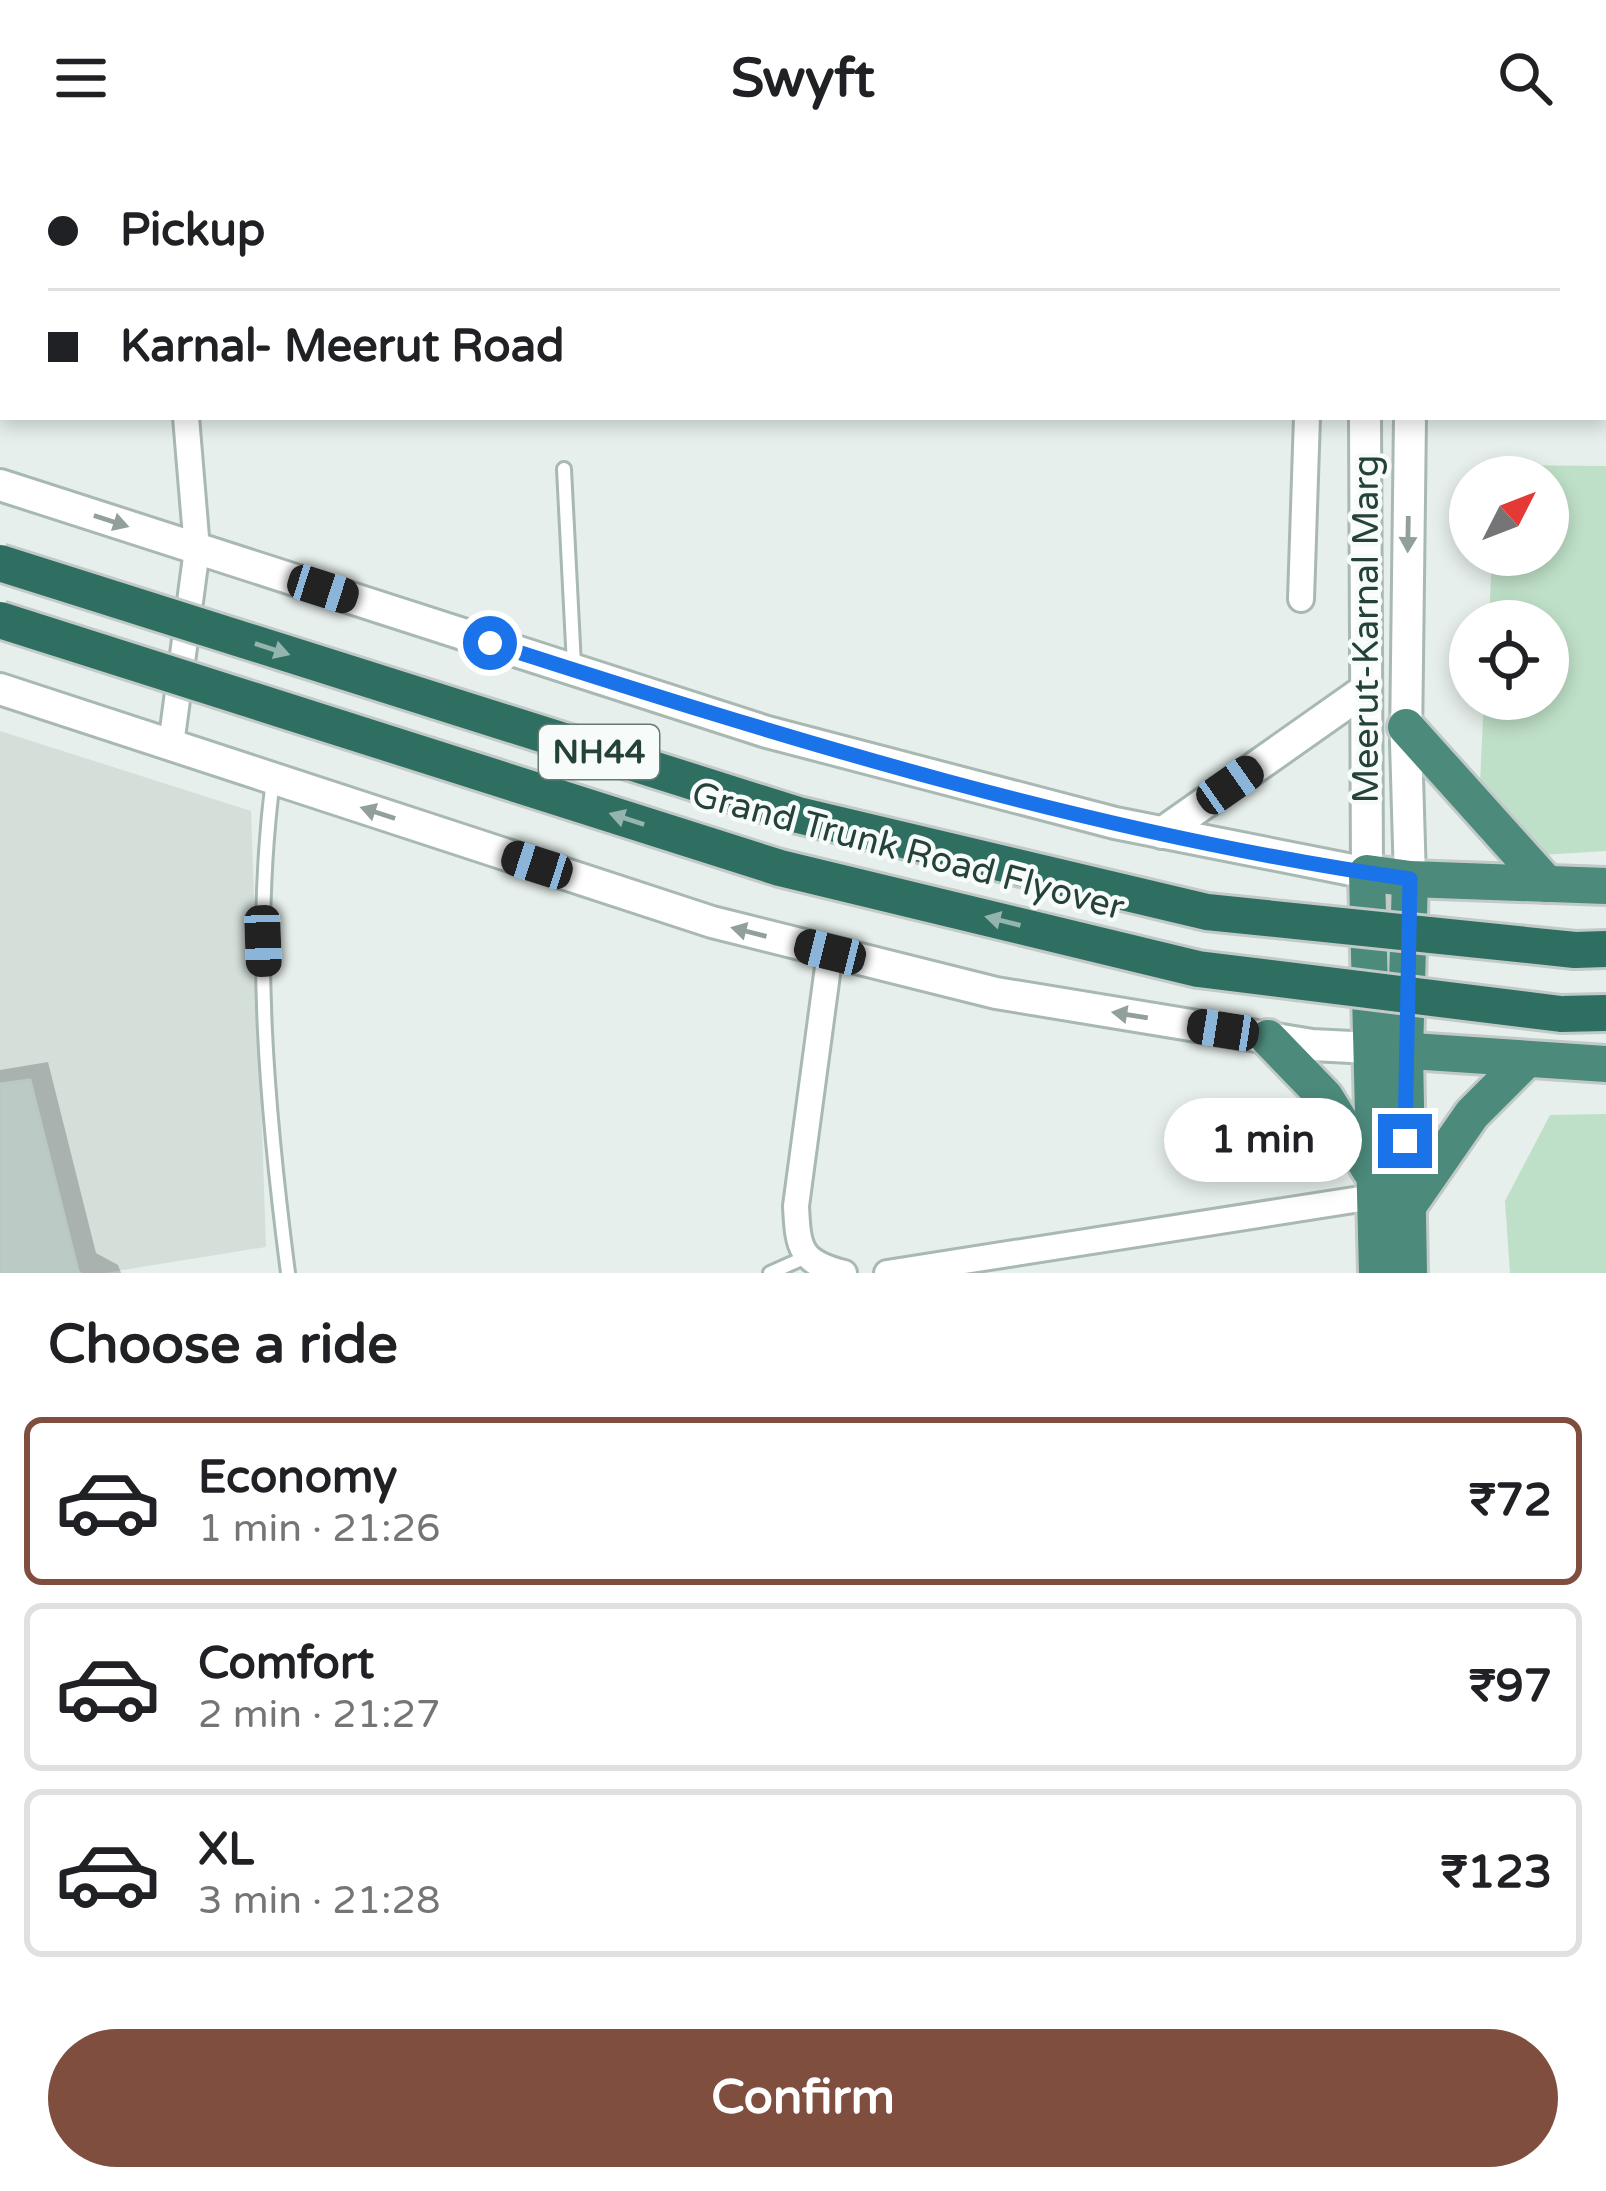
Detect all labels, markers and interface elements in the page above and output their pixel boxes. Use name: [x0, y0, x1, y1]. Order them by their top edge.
icon: menu: [48, 45, 114, 111]
icon: search: [1492, 45, 1558, 111]
text: Swyft: [731, 46, 875, 111]
text: Pickup: [120, 204, 265, 258]
text: Karnal- Meerut Road: [120, 320, 564, 374]
street label: Meerut-Karnal Marg: [1345, 455, 1388, 803]
north arrow: [1449, 456, 1569, 576]
map controls: [1449, 456, 1569, 720]
one-way arrow: [93, 512, 130, 531]
one-way arrow: [1399, 516, 1418, 554]
car: [283, 561, 363, 617]
button: locate: [1449, 600, 1569, 720]
route start: [463, 616, 517, 670]
one-way arrow: [254, 641, 291, 659]
road number: NH44: [539, 725, 659, 779]
car: [1190, 750, 1270, 820]
street label: Grand Trunk Road Flyover: [687, 773, 1129, 930]
one-way arrow: [359, 802, 396, 821]
one-way arrow: [608, 809, 645, 827]
car: [497, 837, 577, 893]
car: [244, 904, 282, 978]
one-way arrow: [984, 911, 1021, 930]
one-way arrow: [731, 922, 768, 941]
car: [791, 926, 869, 978]
one-way arrow: [1111, 1005, 1148, 1024]
car: [1185, 1007, 1261, 1053]
callout: 1 min: [1165, 1099, 1363, 1183]
route end: [1378, 1114, 1432, 1168]
text: 1 min: [1211, 1116, 1315, 1163]
text: Choose a ride: [48, 1312, 398, 1377]
icon: car: [54, 1447, 162, 1555]
text: Economy: [198, 1451, 397, 1505]
text: ₹72: [1469, 1474, 1552, 1528]
text: 1 min · 21:26: [198, 1505, 440, 1552]
icon: car: [54, 1633, 162, 1741]
text: Comfort: [198, 1637, 374, 1691]
text: ₹97: [1469, 1660, 1552, 1714]
text: 2 min · 21:27: [198, 1691, 440, 1738]
icon: car: [54, 1819, 162, 1927]
text: XL: [198, 1823, 254, 1877]
text: ₹123: [1441, 1846, 1552, 1900]
text: 3 min · 21:28: [198, 1877, 440, 1924]
button: Confirm: [48, 2029, 1558, 2167]

